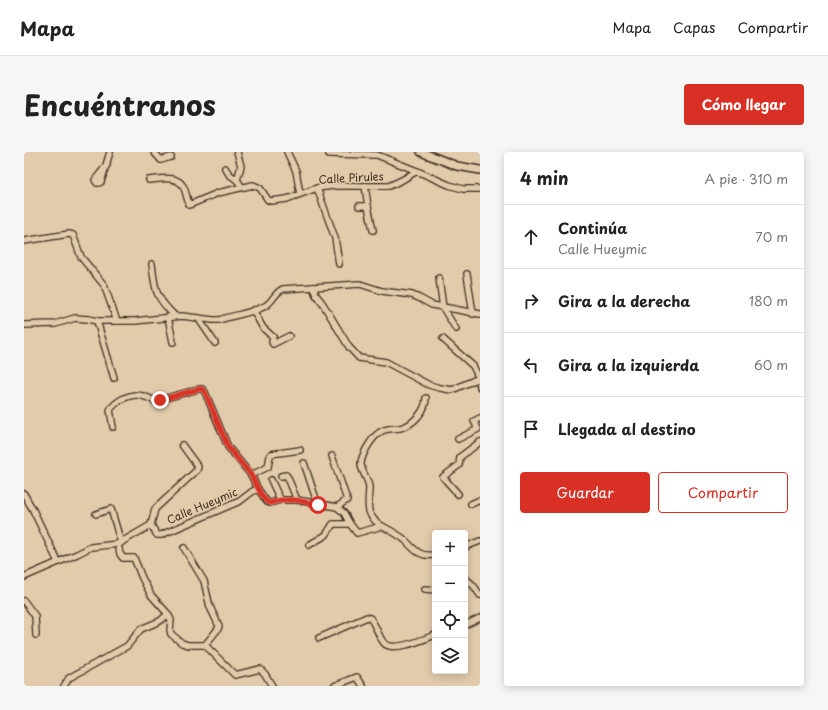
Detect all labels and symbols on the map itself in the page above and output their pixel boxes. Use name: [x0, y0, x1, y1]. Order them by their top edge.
street label: Calle Pirules: [318, 167, 384, 188]
route end: [151, 391, 169, 409]
street label: Calle Hueymic: [164, 483, 240, 528]
route start: [309, 496, 327, 514]

